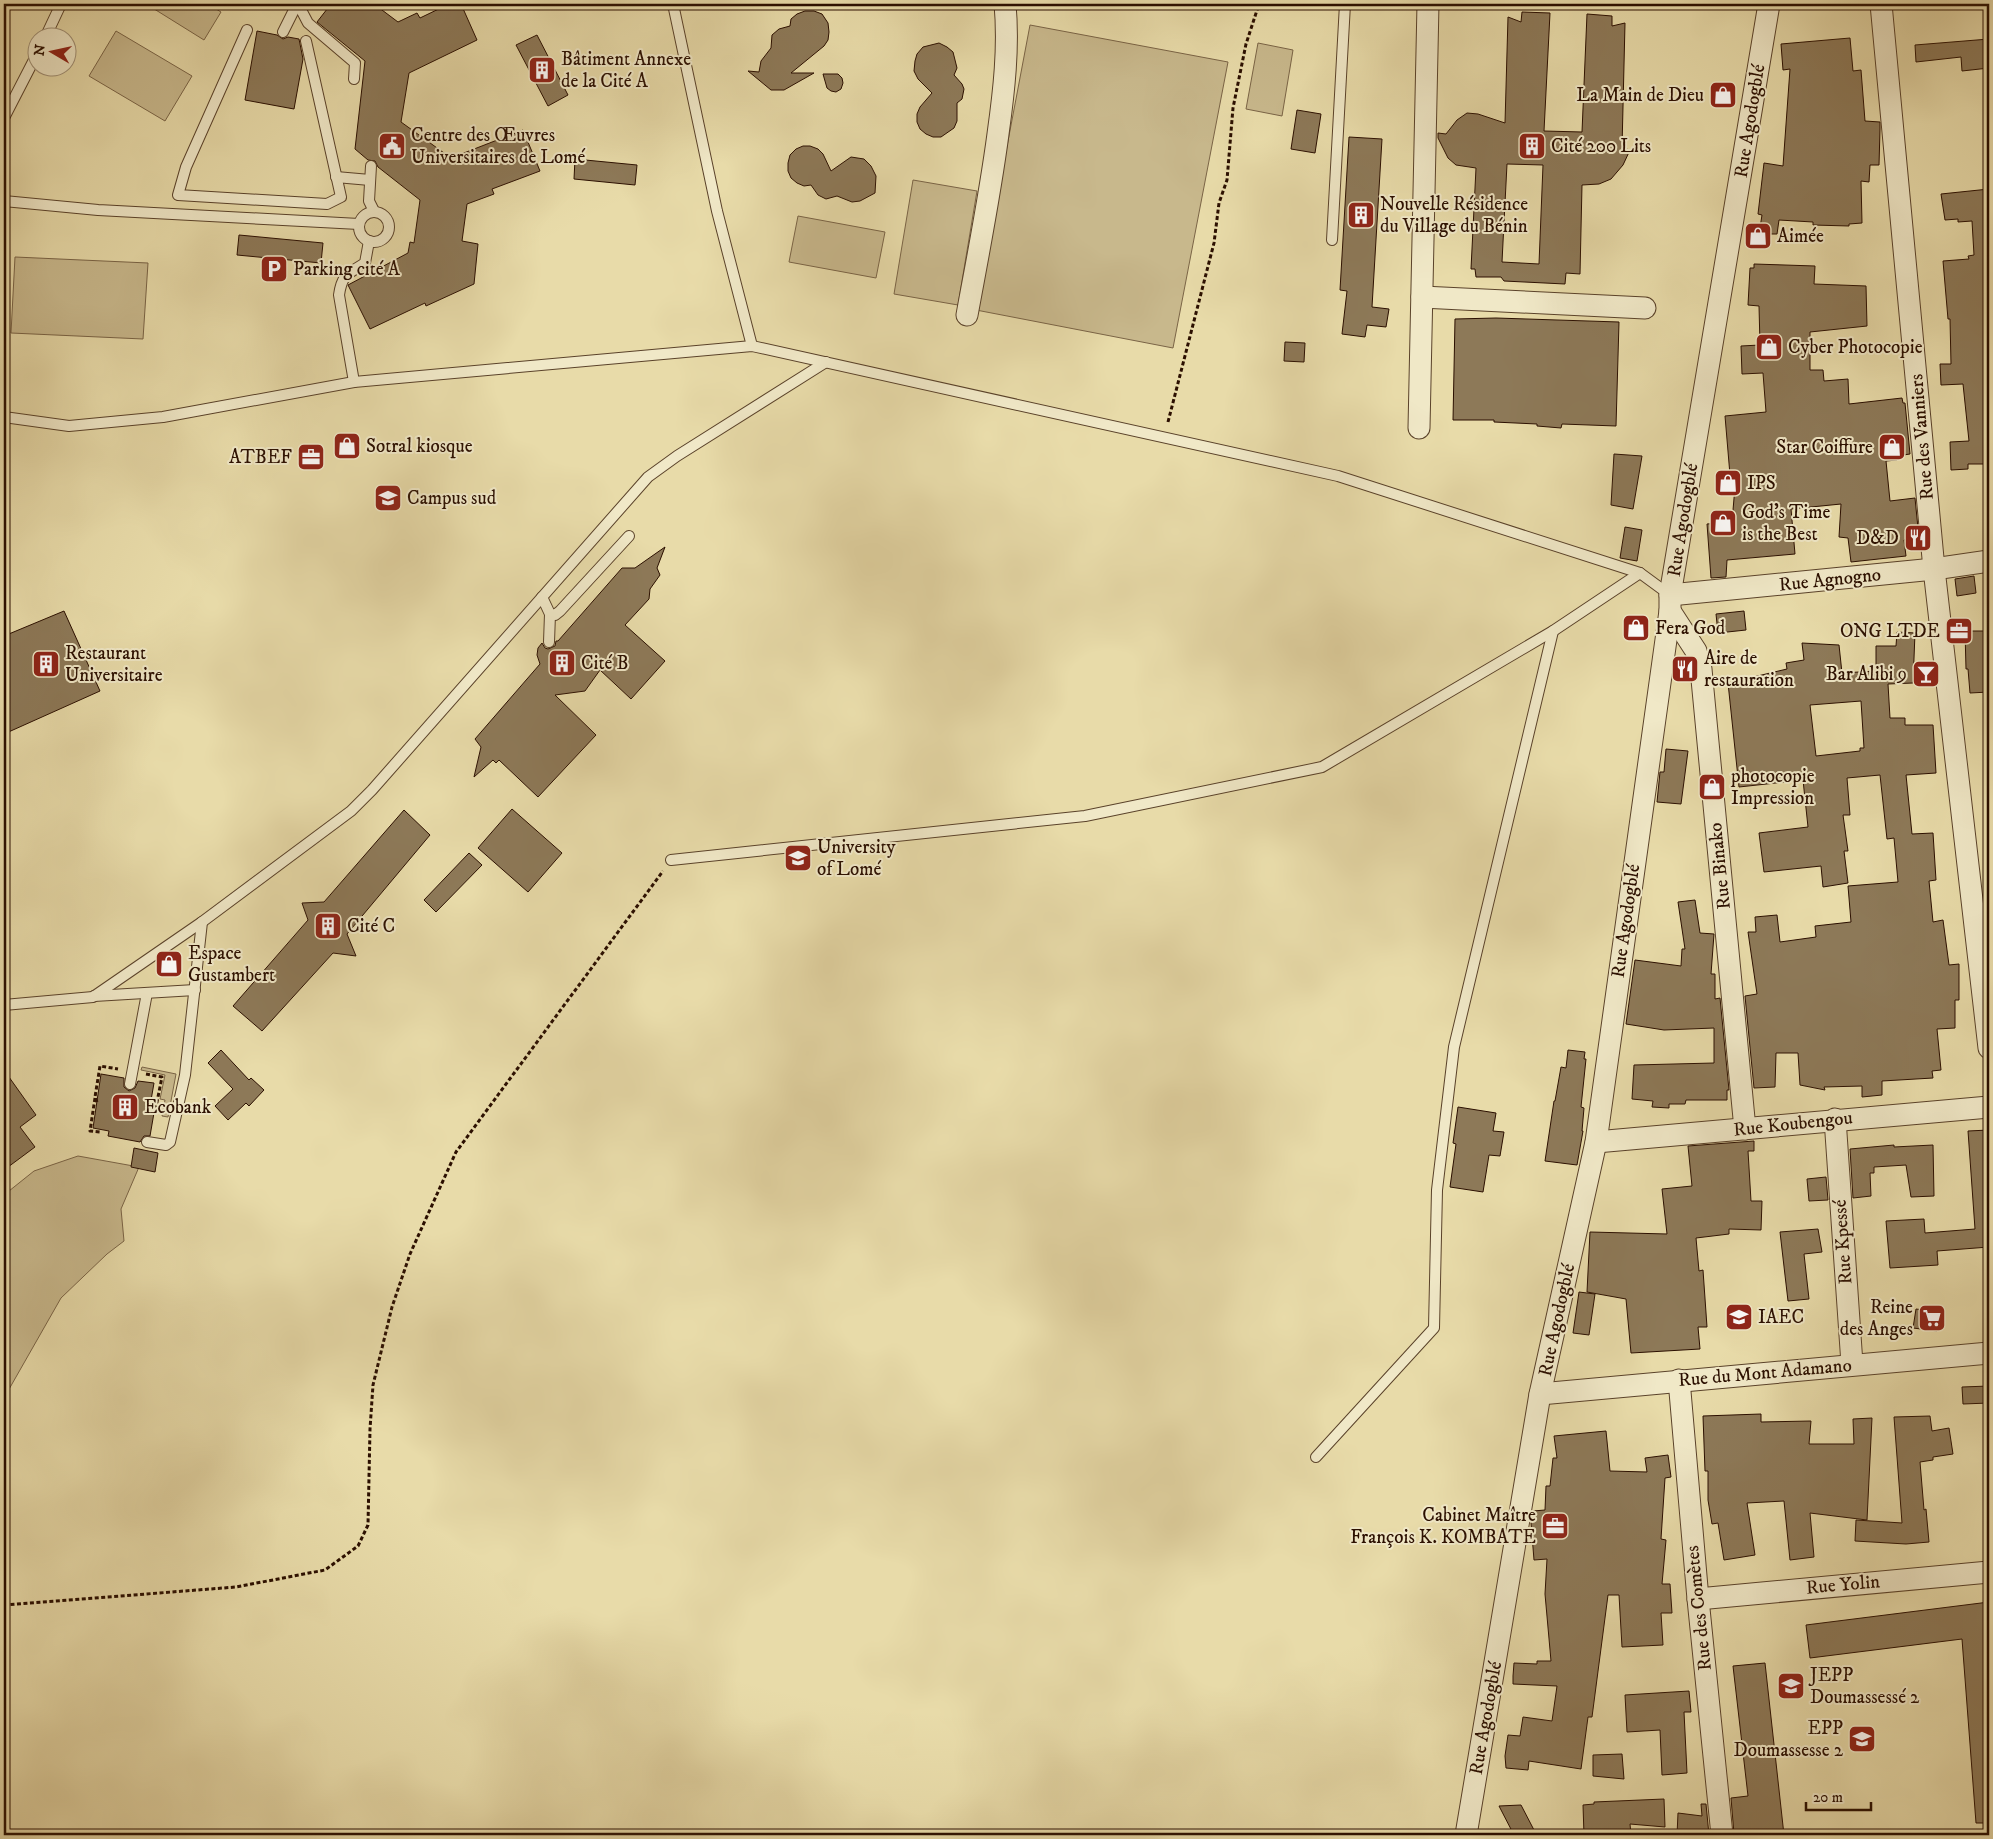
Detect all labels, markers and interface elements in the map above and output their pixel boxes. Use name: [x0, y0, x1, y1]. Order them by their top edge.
north arrow: [28, 28, 78, 78]
text: N: [30, 43, 50, 57]
place label: Bâtiment Annexe de la Cité A: [561, 48, 691, 93]
building icon: Bâtiment Annexe de la Cité A: [527, 55, 557, 85]
street label: Rue Agodogblé: [1730, 62, 1770, 179]
shop icon: La Main de Dieu: [1708, 80, 1738, 110]
place label: La Main de Dieu: [1576, 84, 1704, 107]
place label: Centre des Œuvres Universitaires de Lomé: [411, 124, 585, 169]
public building icon: Centre des Œuvres Universitaires de Lomé: [377, 131, 407, 161]
building icon: Cité 200 Lits: [1517, 131, 1547, 161]
place label: Cité 200 Lits: [1551, 135, 1651, 158]
place label: Nouvelle Résidence du Village du Bénin: [1380, 193, 1528, 238]
building icon: Nouvelle Résidence du Village du Bénin: [1346, 200, 1376, 230]
shop icon: Aimée: [1743, 221, 1773, 251]
place label: Aimée: [1777, 225, 1824, 248]
parking icon: Parking cité A: [259, 254, 289, 284]
place label: Parking cité A: [293, 258, 401, 281]
shop icon: Cyber Photocopie: [1754, 332, 1784, 362]
place label: Cyber Photocopie: [1788, 336, 1923, 359]
street label: Rue des Vanniers: [1905, 373, 1939, 501]
shop icon: Sotral kiosque: [332, 431, 362, 461]
shop icon: Star Coiffure: [1877, 432, 1907, 462]
place label: Sotral kiosque: [366, 435, 473, 459]
place label: Star Coiffure: [1776, 436, 1873, 459]
office icon: ATBEF: [296, 442, 326, 472]
place label: ATBEF: [229, 446, 292, 469]
street label: Rue Agodogblé: [1663, 461, 1703, 578]
shop icon: IPS: [1713, 468, 1743, 498]
place label: IPS: [1747, 472, 1776, 495]
school or university icon: Campus sud: [373, 483, 403, 513]
place label: Campus sud: [407, 487, 497, 510]
place label: God's Time is the Best: [1742, 501, 1830, 546]
shop icon: God's Time is the Best: [1708, 508, 1738, 538]
restaurant icon: D&D: [1903, 523, 1933, 553]
place label: D&D: [1856, 527, 1899, 550]
street label: Rue Agnogno: [1778, 563, 1882, 597]
shop icon: Fera God: [1621, 613, 1651, 643]
office icon: ONG LTDE: [1944, 616, 1974, 646]
place label: Fera God: [1655, 617, 1726, 640]
place label: ONG LTDE: [1840, 620, 1940, 643]
place label: Restaurant Universitaire: [65, 642, 163, 687]
place label: Aire de restauration: [1704, 647, 1794, 692]
building icon: Cité B: [547, 648, 577, 678]
building icon: Restaurant Universitaire: [31, 649, 61, 679]
place label: Cité B: [581, 652, 628, 675]
restaurant icon: Aire de restauration: [1670, 654, 1700, 684]
bar icon: Bar Alibi 9: [1911, 659, 1941, 689]
place label: Bar Alibi 9: [1826, 663, 1907, 686]
place label: photocopie Impression: [1730, 765, 1815, 810]
shop icon: photocopie Impression: [1697, 772, 1727, 802]
street label: Rue Binako: [1704, 822, 1736, 910]
place label: University of Lomé: [817, 836, 897, 881]
school or university icon: University of Lomé: [783, 843, 813, 873]
street label: Rue Agodogblé: [1607, 863, 1645, 979]
building icon: Cité C: [313, 911, 343, 941]
place label: Cité C: [347, 915, 395, 938]
place label: Espace Gustambert: [188, 942, 275, 987]
shop icon: Espace Gustambert: [154, 949, 184, 979]
building icon: Ecobank: [110, 1092, 140, 1122]
place label: Ecobank: [144, 1096, 212, 1119]
street label: Rue Koubengou: [1732, 1106, 1854, 1142]
street label: Rue Kpessé: [1829, 1199, 1857, 1285]
street label: Rue Agodogblé: [1534, 1261, 1580, 1378]
place label: Reine des Anges: [1840, 1296, 1913, 1341]
school or university icon: IAEC: [1724, 1302, 1754, 1332]
supermarket icon: Reine des Anges: [1917, 1303, 1947, 1333]
place label: IAEC: [1758, 1306, 1804, 1329]
street label: Rue du Mont Adamano: [1677, 1354, 1853, 1392]
place label: Cabinet Maître François K. KOMBATE: [1350, 1504, 1536, 1549]
office icon: Cabinet Maître François K. KOMBATE: [1540, 1511, 1570, 1541]
street label: Rue des Comètes: [1681, 1544, 1717, 1672]
street label: Rue Yolin: [1805, 1570, 1881, 1600]
street label: Rue Agodogblé: [1465, 1659, 1507, 1776]
place label: JEPP Doumassessé 2: [1808, 1664, 1920, 1709]
school or university icon: JEPP Doumassessé 2: [1776, 1671, 1806, 1701]
place label: EPP Doumassesse 2: [1734, 1717, 1844, 1762]
school or university icon: EPP Doumassesse 2: [1847, 1724, 1877, 1754]
scale bar: [1806, 1779, 1870, 1811]
text: 20 m: [1813, 1788, 1843, 1807]

